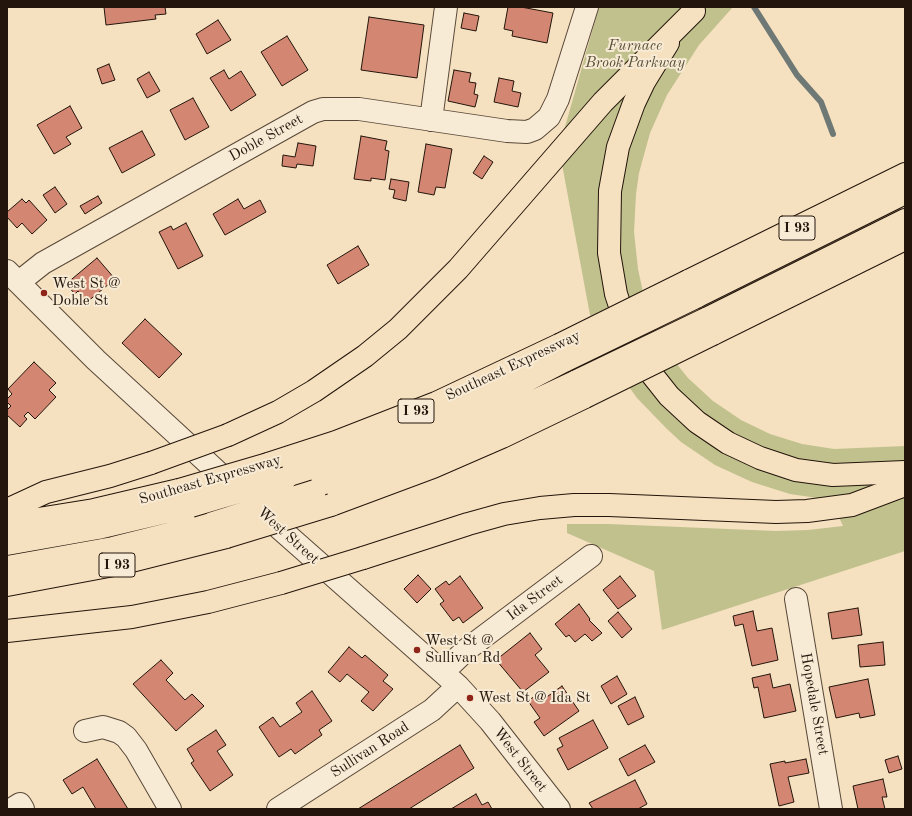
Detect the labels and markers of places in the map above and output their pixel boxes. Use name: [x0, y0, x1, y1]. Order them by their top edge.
place label: West St @ Doble St: [52, 275, 120, 310]
marker: West St @ Doble St: [39, 288, 49, 298]
place label: West St @ Sullivan Rd: [425, 632, 500, 667]
marker: West St @ Sullivan Rd: [412, 645, 422, 655]
place label: West St @ Ida St: [478, 689, 591, 707]
marker: West St @ Ida St: [465, 693, 475, 703]

